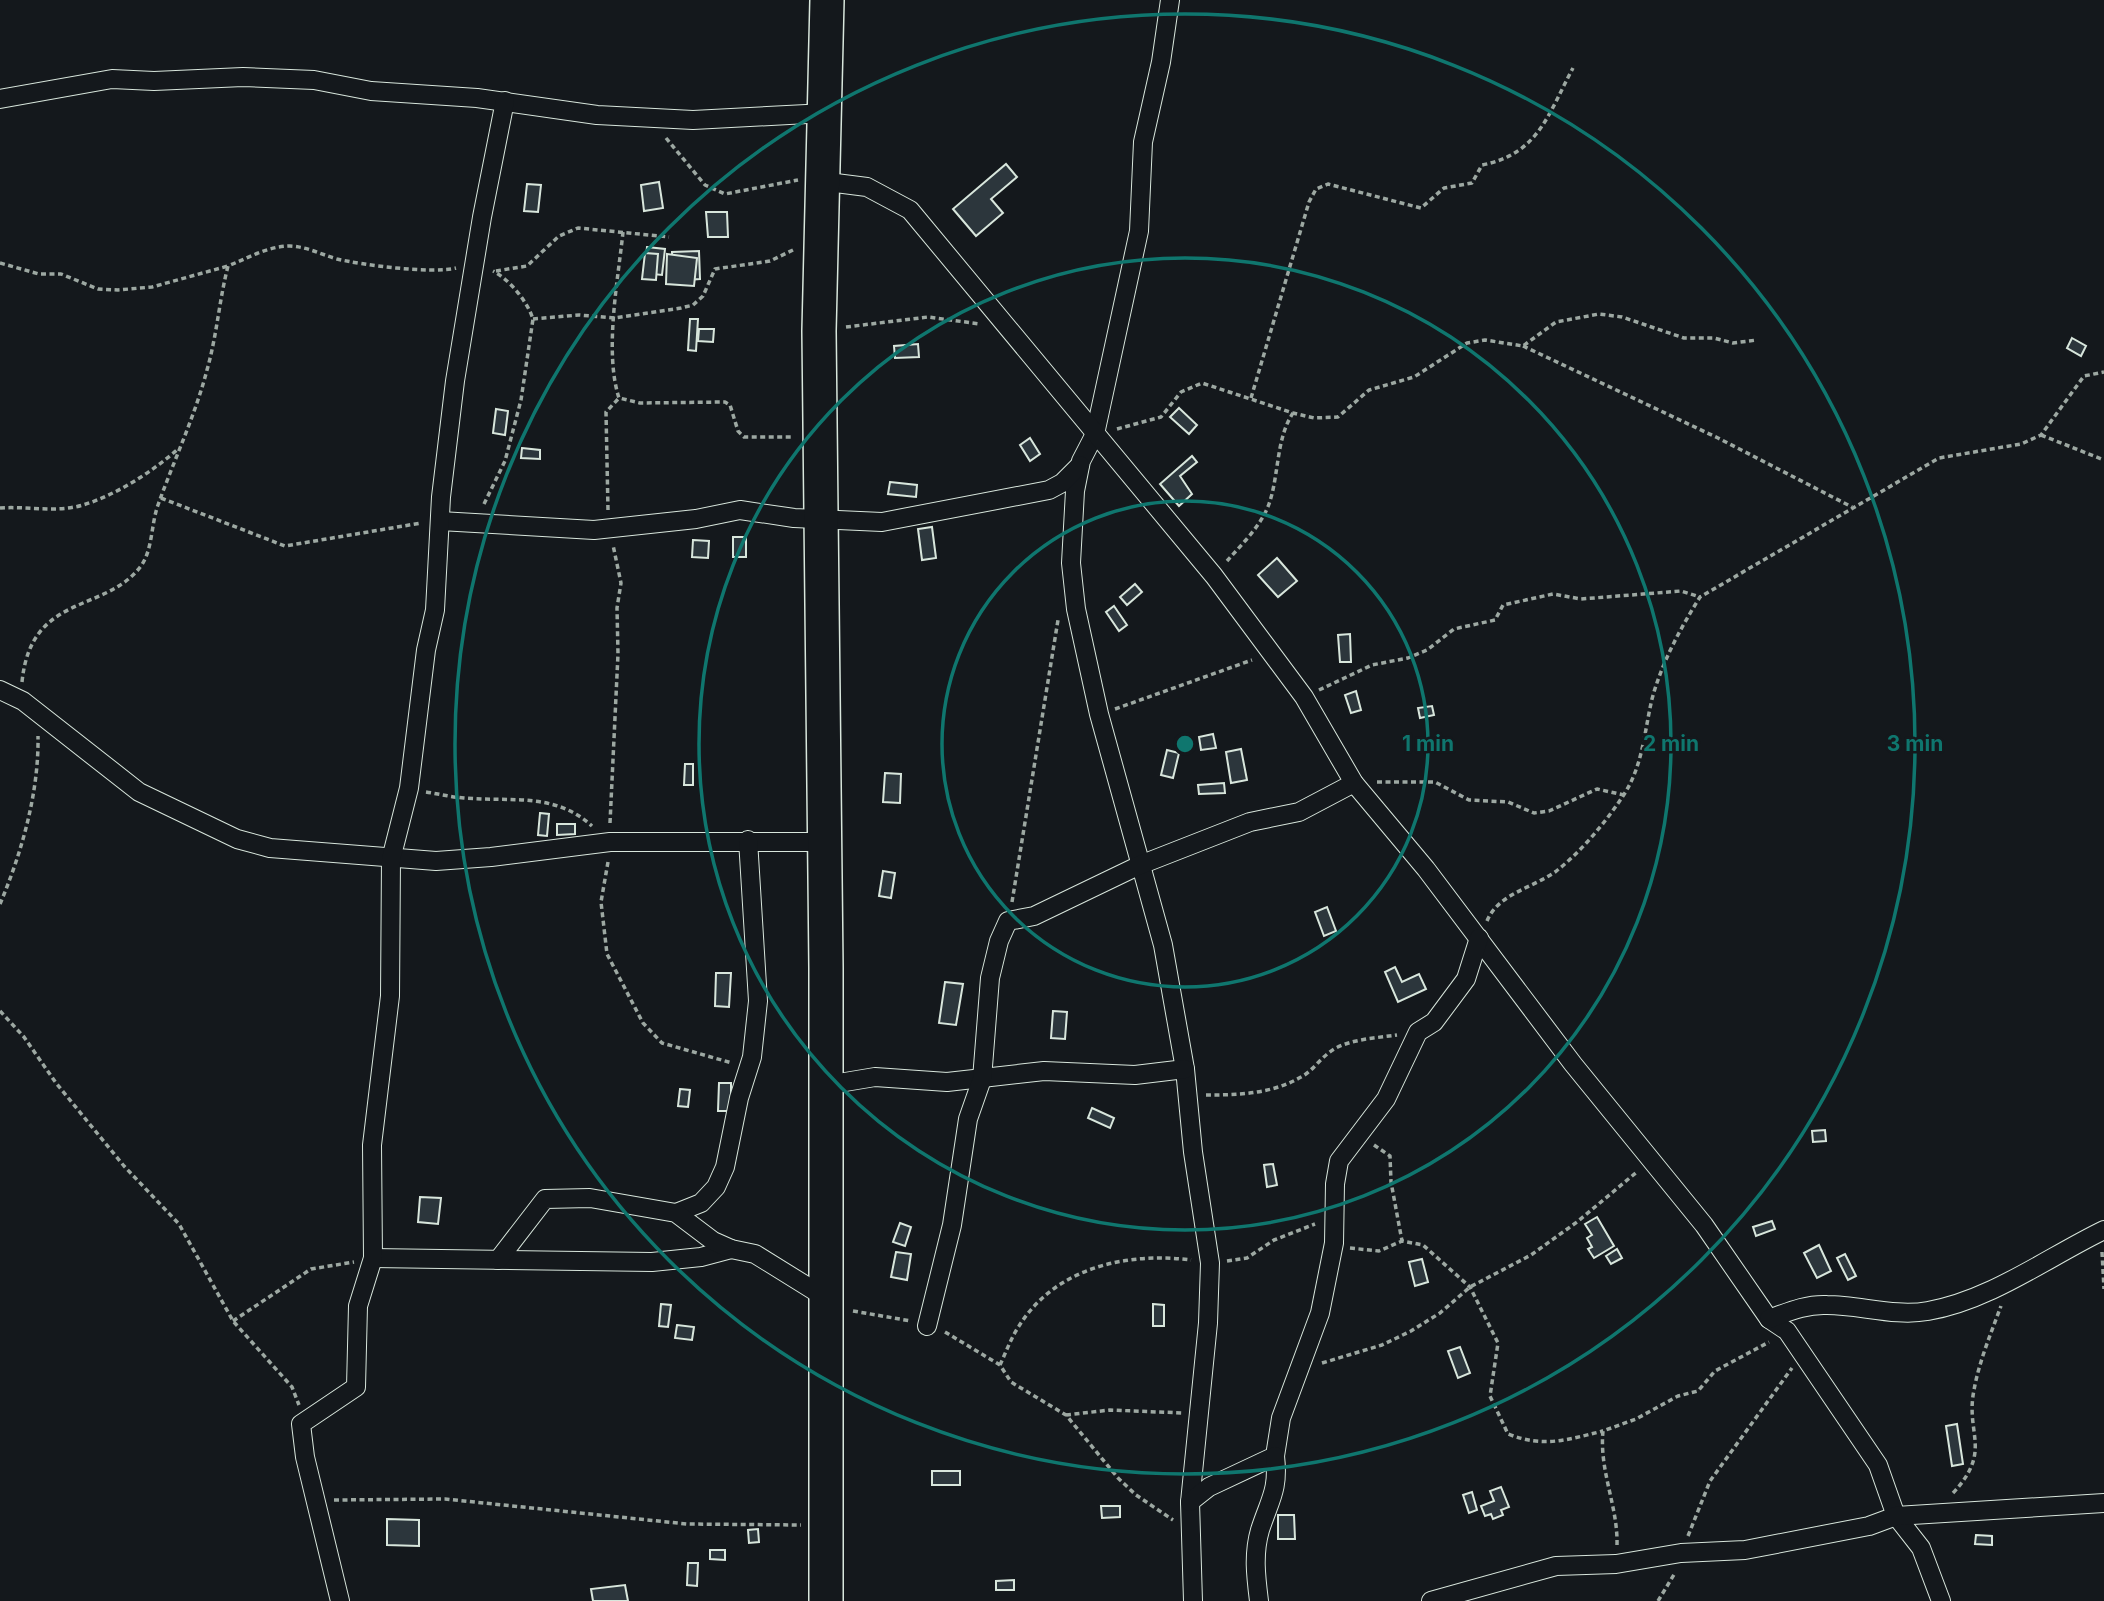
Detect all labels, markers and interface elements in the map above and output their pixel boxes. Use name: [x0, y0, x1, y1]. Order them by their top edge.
text: 1 min: [1402, 731, 1454, 756]
text: 2 min: [1643, 731, 1699, 756]
text: 3 min: [1887, 731, 1943, 756]
centre of rings: [1173, 732, 1197, 756]

